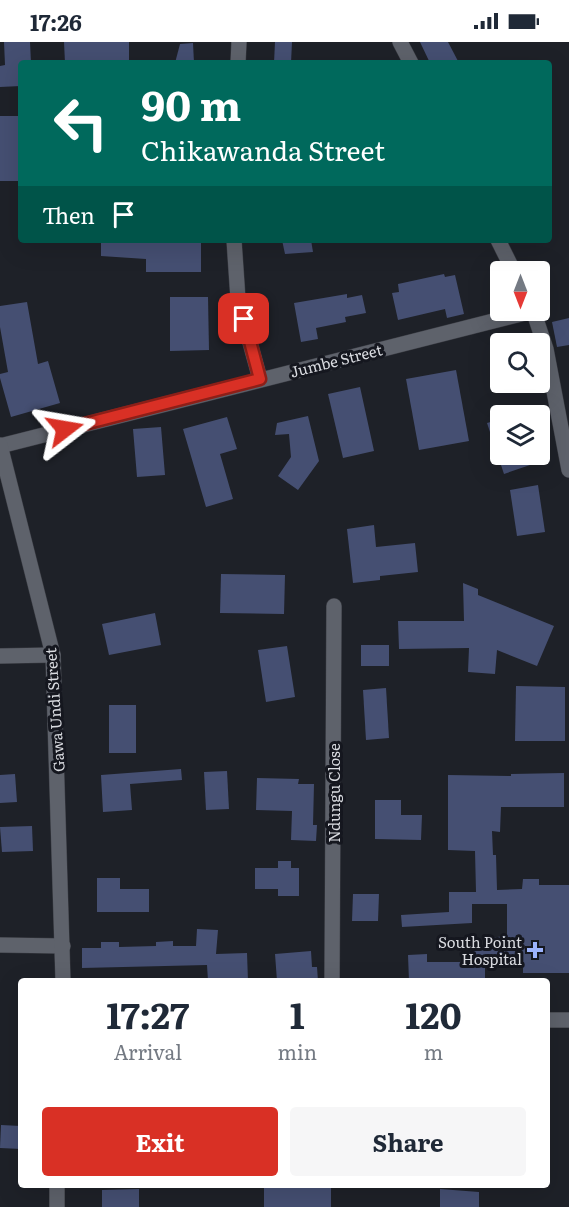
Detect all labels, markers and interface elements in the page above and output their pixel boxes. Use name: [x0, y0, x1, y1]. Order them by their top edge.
text: 17:26: [30, 5, 82, 38]
text: 90 m: [141, 72, 241, 134]
icon: left: [42, 84, 120, 162]
text: Chikawanda Street: [141, 129, 385, 169]
text: Then: [42, 198, 95, 231]
icon: arrive: [107, 198, 140, 231]
north arrow: [490, 261, 550, 321]
map controls: [490, 261, 550, 465]
pin: [218, 293, 269, 344]
icon: arrive: [227, 302, 260, 335]
button: search: [490, 333, 550, 393]
street label: Jumbe Street: [287, 337, 385, 383]
position arrow: [33, 397, 97, 461]
button: layers: [490, 405, 550, 465]
street label: Gawa Undi Street: [38, 647, 70, 773]
street label: Ndungu Close: [322, 743, 345, 843]
place label: South Point Hospital: [438, 930, 522, 970]
marker: South Point Hospital: [526, 941, 544, 959]
text: 17:27: [106, 987, 189, 1040]
text: 1: [290, 987, 305, 1040]
text: 120: [405, 987, 462, 1040]
text: Arrival: [114, 1036, 182, 1066]
text: min: [278, 1036, 317, 1066]
text: m: [424, 1036, 443, 1066]
button: Exit: [42, 1107, 278, 1176]
button: Share: [290, 1107, 526, 1176]

